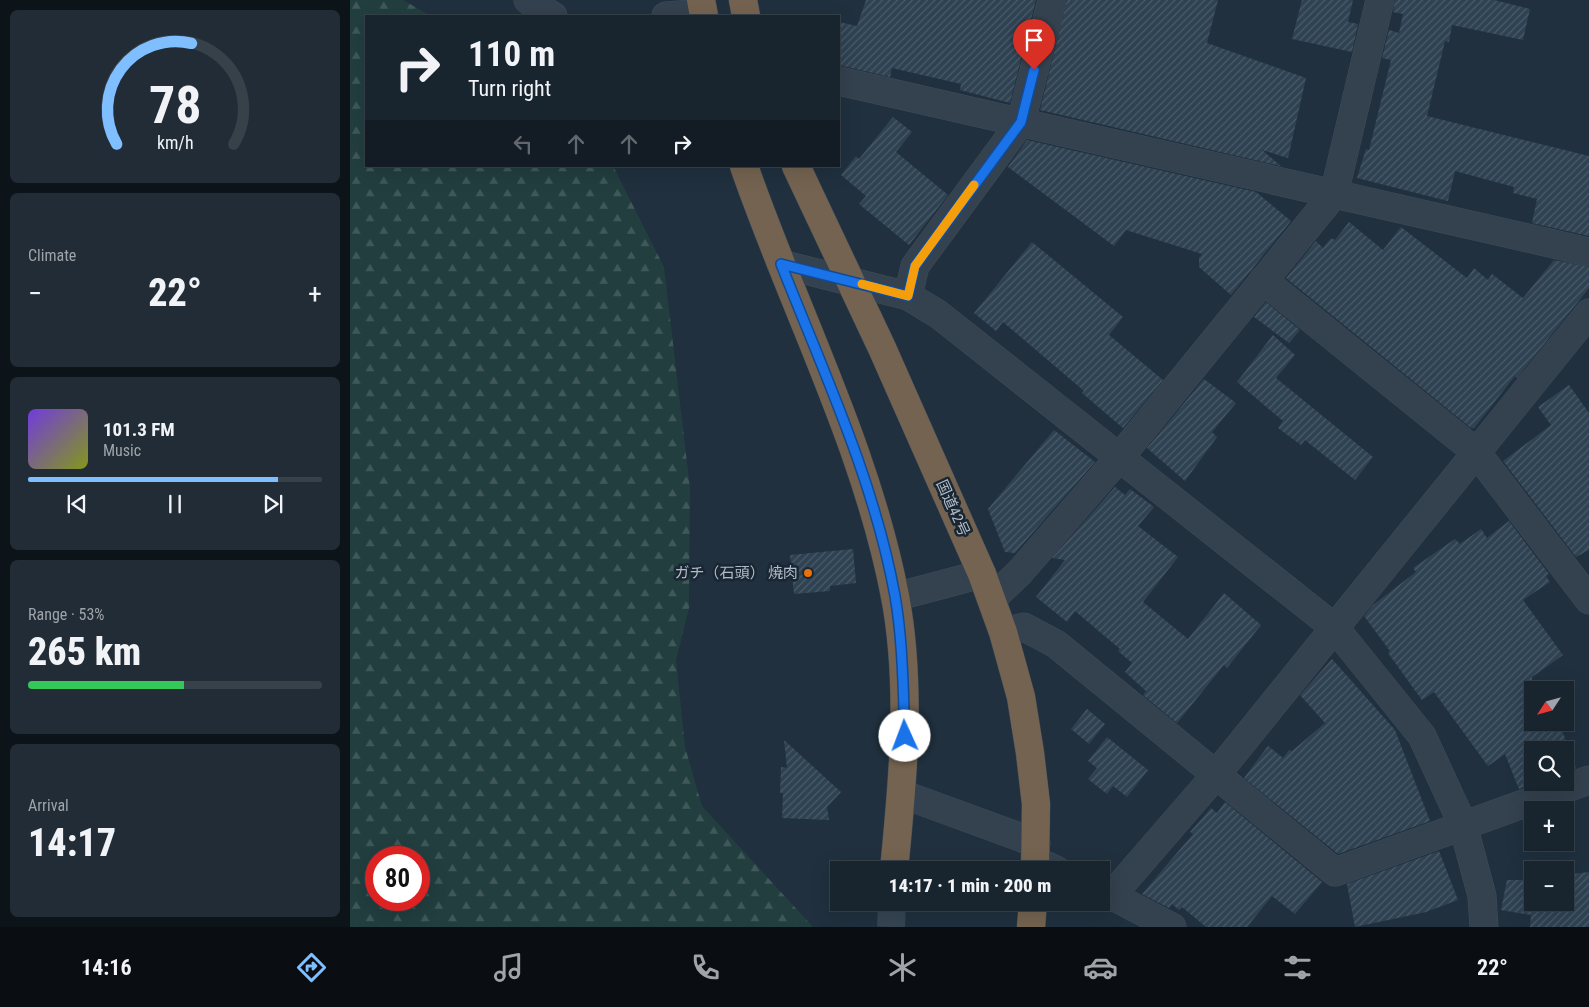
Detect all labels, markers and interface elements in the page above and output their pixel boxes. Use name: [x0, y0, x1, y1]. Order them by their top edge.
pin: [1013, 19, 1055, 70]
icon: arrive: [1020, 26, 1048, 54]
text: 110 m: [468, 34, 555, 75]
icon: right: [385, 35, 450, 100]
text: 78: [149, 75, 201, 136]
text: Turn right: [468, 76, 551, 101]
icon: left: [509, 130, 537, 158]
icon: ahead: [562, 130, 590, 158]
icon: ahead: [615, 130, 643, 158]
icon: right: [668, 130, 696, 158]
text: km/h: [157, 132, 193, 153]
text: Climate: [28, 246, 76, 265]
text: 22°: [148, 271, 202, 315]
text: −: [28, 277, 42, 310]
text: +: [308, 277, 322, 310]
text: 101.3 FM: [103, 418, 175, 441]
text: Music: [103, 441, 141, 460]
street label: 国道42号: [933, 477, 973, 539]
icon: previous: [63, 490, 91, 518]
icon: pause: [161, 490, 189, 518]
icon: next: [259, 490, 287, 518]
place label: ガチ（石頭） 焼肉: [675, 564, 798, 582]
marker: ガチ（石頭） 焼肉: [802, 567, 814, 579]
text: Range · 53%: [28, 605, 104, 624]
text: 265 km: [28, 630, 141, 674]
north arrow: [1524, 681, 1574, 731]
map controls: [1524, 681, 1574, 911]
position arrow: [878, 709, 930, 761]
button: search: [1524, 741, 1574, 791]
text: Arrival: [28, 796, 69, 815]
button: +: [1524, 801, 1574, 851]
text: 14:17: [28, 821, 116, 865]
speed limit sign: 80: [365, 846, 430, 911]
button: −: [1524, 861, 1574, 911]
text: 14:17 · 1 min · 200 m: [889, 874, 1051, 897]
icon: directions: [294, 950, 329, 985]
icon: music: [491, 950, 526, 985]
icon: phone: [688, 950, 723, 985]
icon: climate: [885, 950, 920, 985]
icon: car: [1083, 950, 1118, 985]
icon: filters: [1280, 950, 1315, 985]
text: 14:16: [81, 955, 132, 980]
text: 22°: [1477, 955, 1508, 980]

